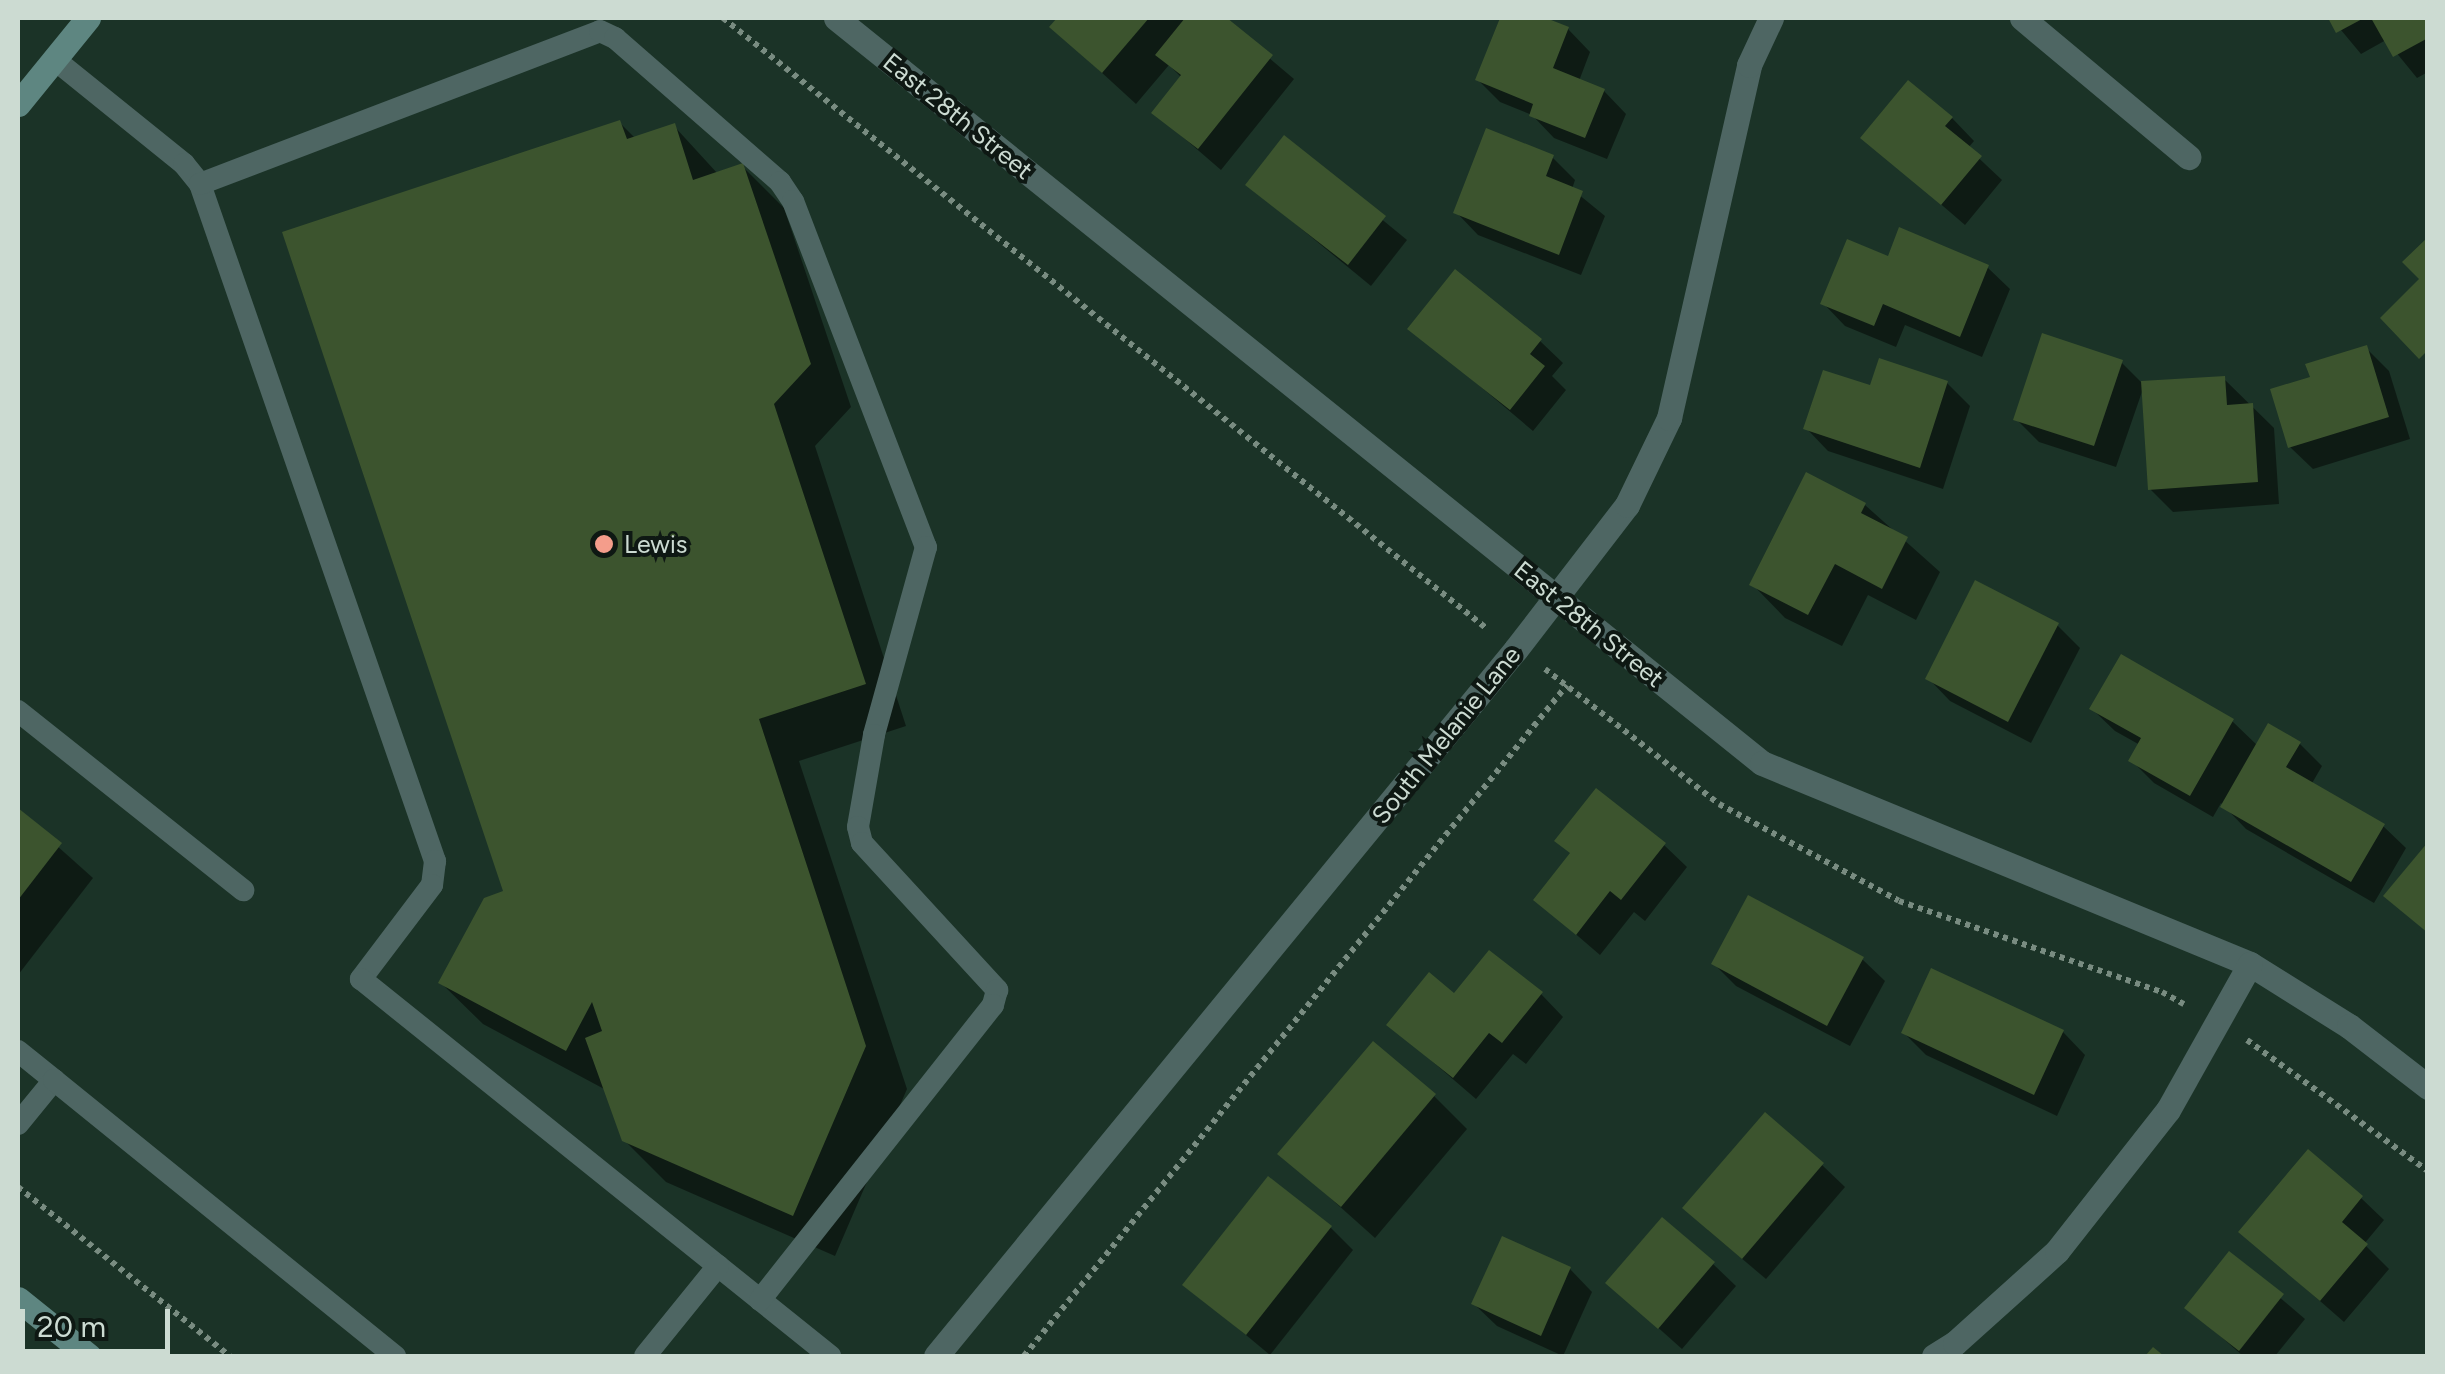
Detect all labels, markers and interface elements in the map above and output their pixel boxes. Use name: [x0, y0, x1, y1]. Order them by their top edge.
street label: East 28th Street: [877, 47, 1039, 185]
place label: Lewis: [624, 529, 687, 559]
marker: Lewis: [593, 533, 615, 555]
street label: East 28th Street: [1508, 555, 1670, 693]
street label: South Melanie Lane: [1365, 640, 1527, 830]
scale bar: [25, 1289, 175, 1351]
text: 20 m: [37, 1308, 106, 1345]

